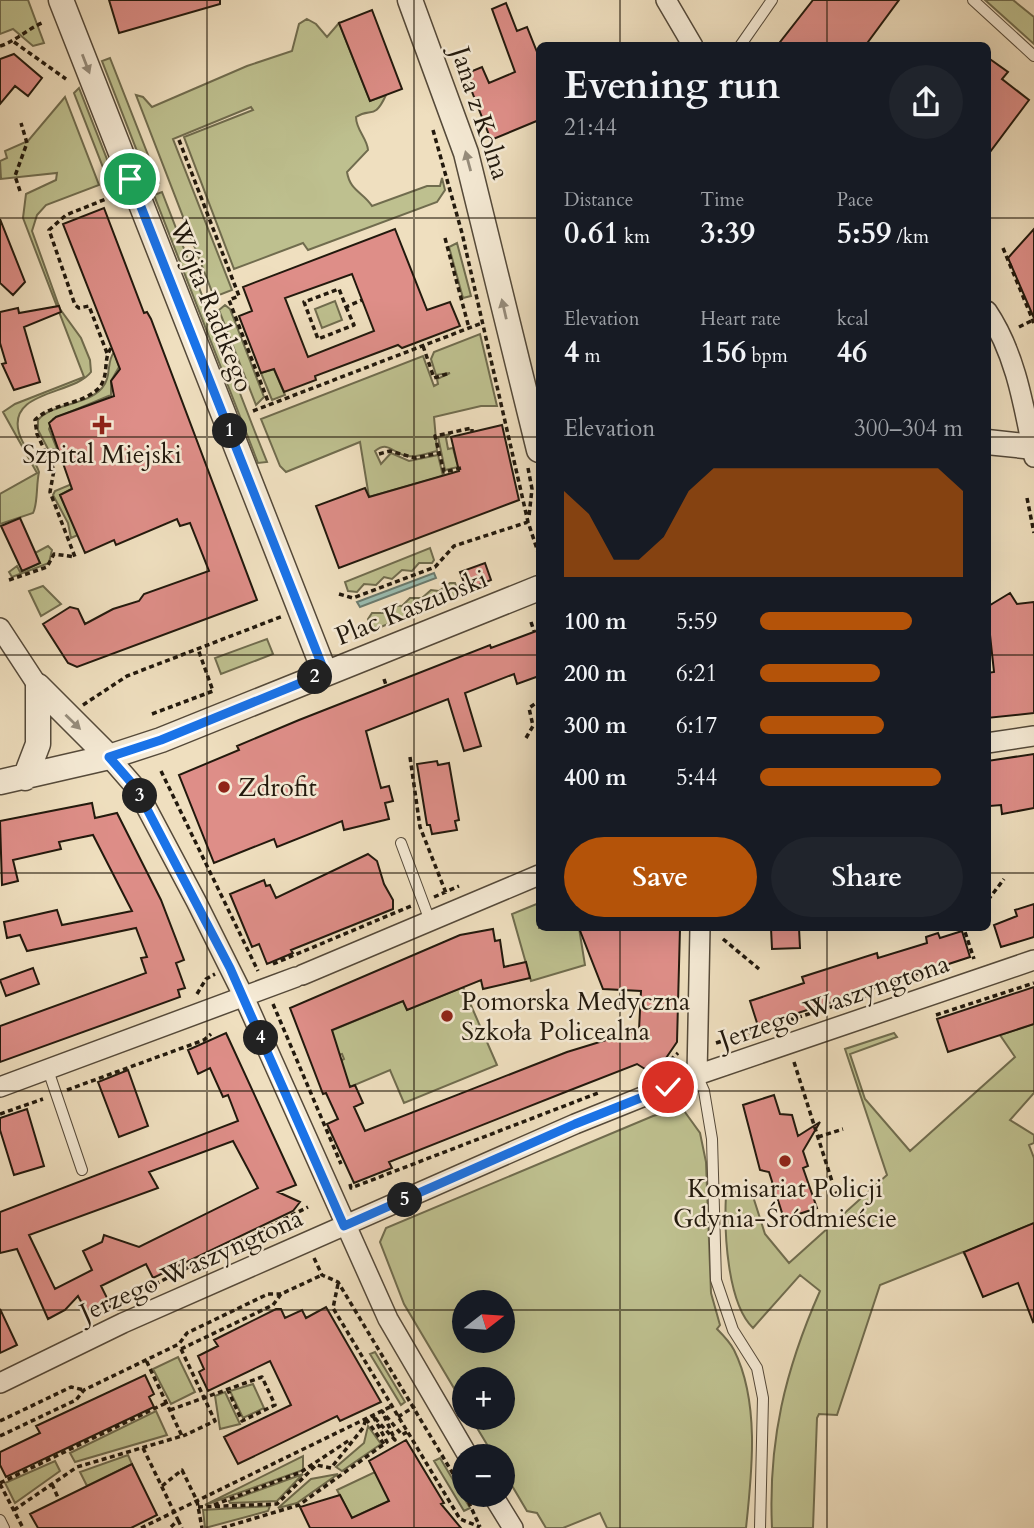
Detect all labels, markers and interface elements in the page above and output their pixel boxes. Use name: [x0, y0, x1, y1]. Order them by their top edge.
street label: Jana z Kolna: [441, 38, 518, 184]
one-way arrow: [80, 53, 91, 74]
text: Evening run: [564, 60, 780, 112]
button: share: [889, 65, 963, 139]
text: 21:44: [564, 112, 617, 143]
pin: [100, 149, 160, 209]
one-way arrow: [462, 150, 473, 172]
icon: arrive: [111, 160, 149, 198]
text: Distance: [564, 187, 633, 213]
text: Time: [700, 187, 744, 213]
text: Pace: [837, 187, 873, 213]
text: 0.61: [564, 213, 619, 254]
text: 3:39: [700, 213, 755, 254]
text: 5:59: [837, 213, 891, 254]
street label: Wójta Radtkego: [161, 214, 262, 397]
text: km: [619, 224, 650, 250]
text: /km: [891, 224, 929, 250]
one-way arrow: [499, 298, 510, 320]
text: Elevation: [564, 306, 639, 332]
text: Heart rate: [700, 306, 781, 332]
text: kcal: [837, 306, 869, 332]
text: 4: [564, 332, 579, 373]
text: 156: [700, 332, 746, 373]
text: 46: [837, 332, 867, 373]
text: m: [579, 343, 601, 369]
text: bpm: [746, 343, 788, 369]
text: Elevation: [564, 413, 655, 444]
text: 300–304 m: [854, 413, 963, 444]
pin: 1: [212, 414, 247, 448]
marker: Szpital Miejski: [92, 415, 112, 435]
text: 1: [225, 417, 234, 443]
place label: Szpital Miejski: [22, 437, 182, 472]
street label: Plac Kaszubski: [330, 561, 492, 654]
text: 100 m: [564, 606, 627, 637]
text: 5:59: [676, 606, 717, 637]
text: 200 m: [564, 658, 627, 689]
text: 6:21: [676, 658, 717, 689]
pin: 2: [298, 660, 332, 694]
text: 2: [310, 663, 319, 689]
text: 300 m: [564, 710, 627, 741]
text: 6:17: [676, 710, 717, 741]
one-way arrow: [64, 714, 81, 730]
text: 400 m: [564, 762, 627, 793]
text: 5:44: [676, 762, 717, 793]
place label: Zdrofit: [238, 770, 317, 805]
pin: 3: [122, 778, 158, 814]
marker: Zdrofit: [216, 779, 232, 795]
text: 3: [135, 782, 144, 808]
button: Save: [564, 837, 757, 917]
button: Share: [771, 837, 963, 917]
street label: Jerzego Waszyngtona: [711, 946, 954, 1059]
place label: Pomorska Medyczna Szkoła Policealna: [461, 984, 690, 1049]
marker: Pomorska Medyczna Szkoła Policealna: [439, 1008, 455, 1024]
pin: 4: [244, 1020, 278, 1056]
text: 4: [256, 1024, 265, 1050]
pin: [638, 1057, 698, 1117]
icon: check: [649, 1068, 687, 1106]
marker: Komisariat Policji Gdynia-Śródmieście: [777, 1153, 793, 1169]
place label: Komisariat Policji Gdynia-Śródmieście: [673, 1171, 897, 1236]
pin: 5: [388, 1182, 422, 1218]
text: 5: [400, 1186, 409, 1212]
street label: Jerzego Waszyngtona: [70, 1201, 308, 1332]
north arrow: [452, 1290, 514, 1353]
map controls: [452, 1290, 515, 1507]
button: +: [452, 1367, 515, 1430]
button: −: [452, 1444, 515, 1507]

